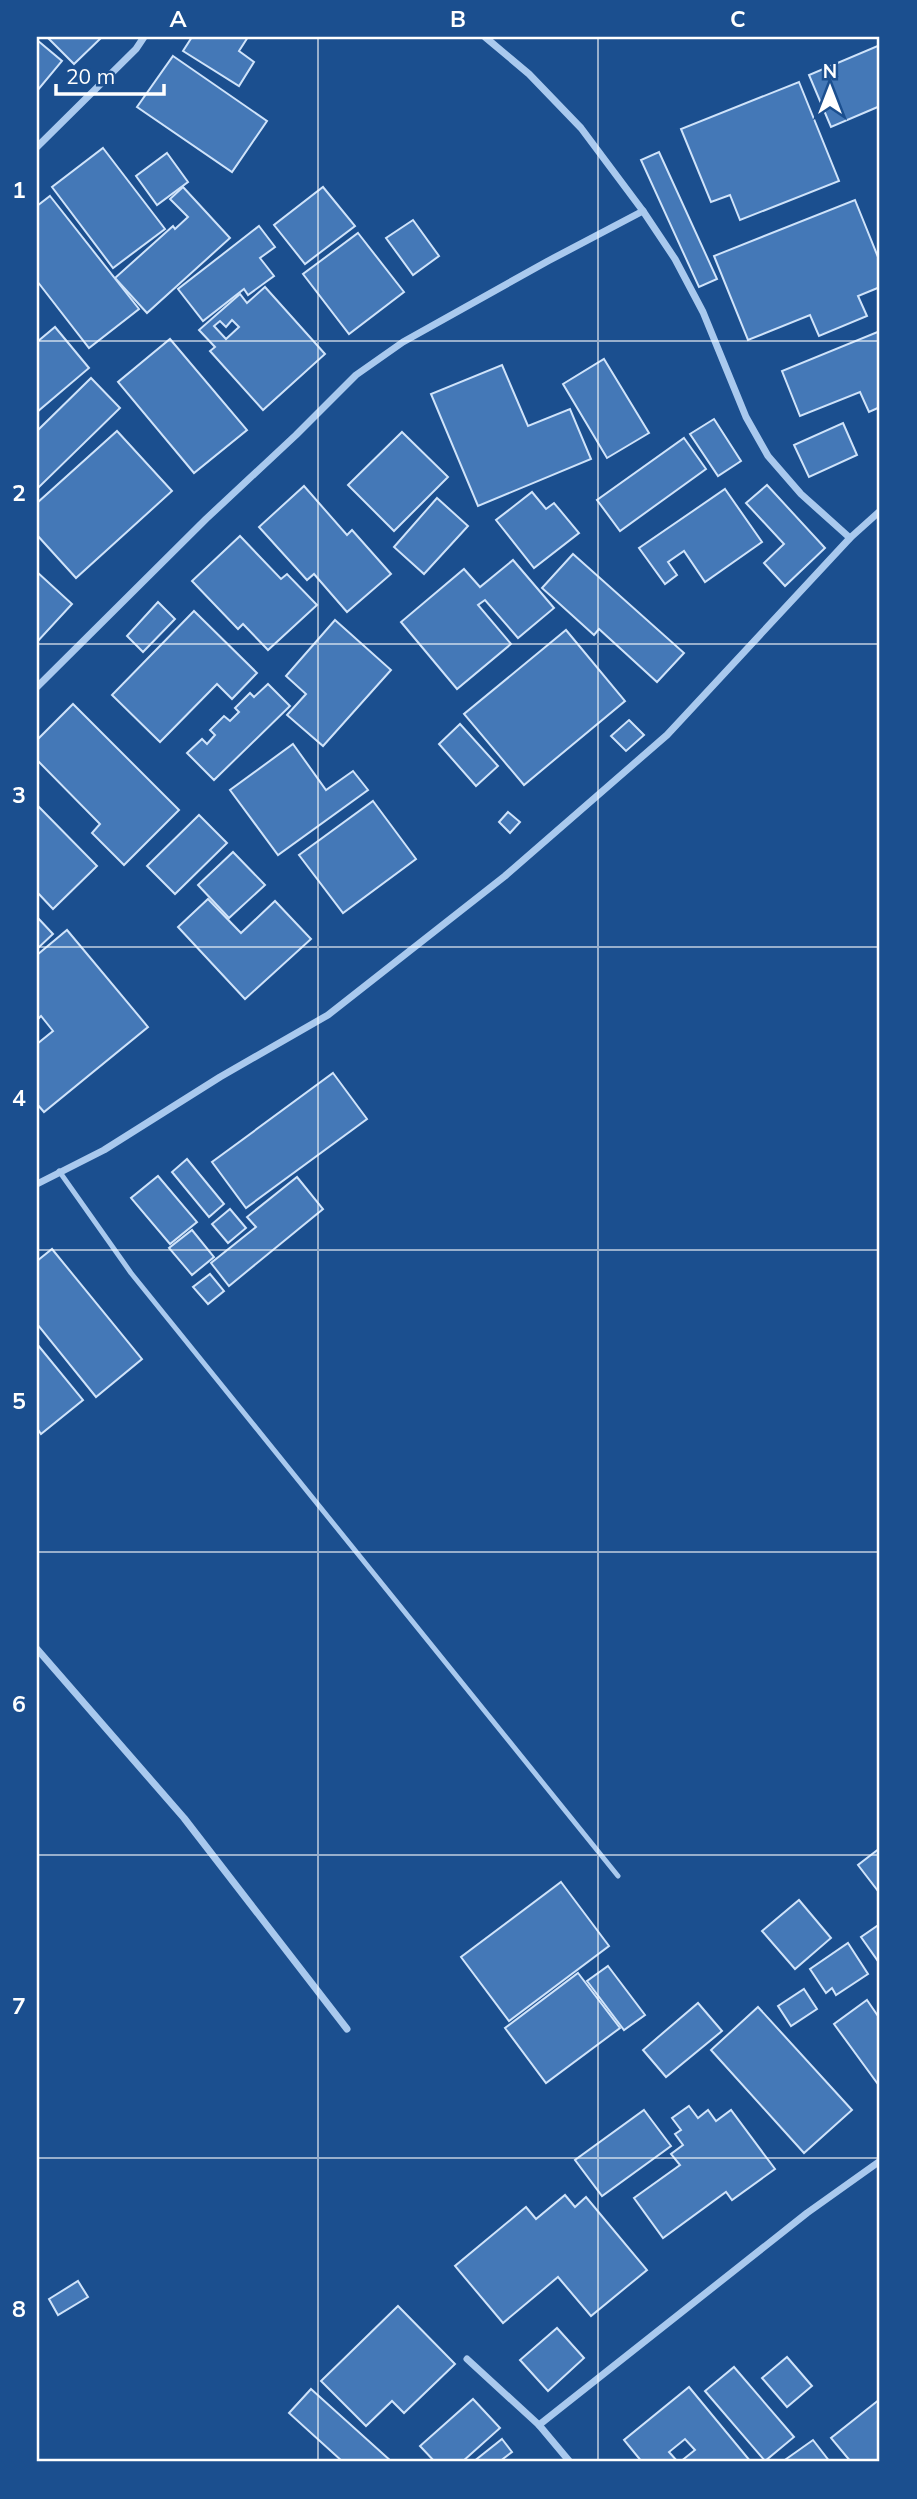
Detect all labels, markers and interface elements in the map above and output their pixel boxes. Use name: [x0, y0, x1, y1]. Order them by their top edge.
text: A: [169, 4, 187, 33]
text: B: [450, 4, 466, 33]
text: C: [730, 4, 746, 33]
scale bar: [56, 52, 164, 96]
north arrow: [794, 52, 864, 122]
text: N: [823, 59, 837, 83]
text: 20 m: [66, 63, 115, 89]
text: 1: [12, 175, 26, 204]
text: 2: [12, 478, 26, 507]
text: 3: [12, 780, 26, 809]
text: 4: [12, 1083, 26, 1112]
text: 5: [12, 1386, 26, 1415]
text: 6: [12, 1689, 26, 1718]
text: 7: [12, 1991, 26, 2020]
text: 8: [12, 2294, 26, 2323]

